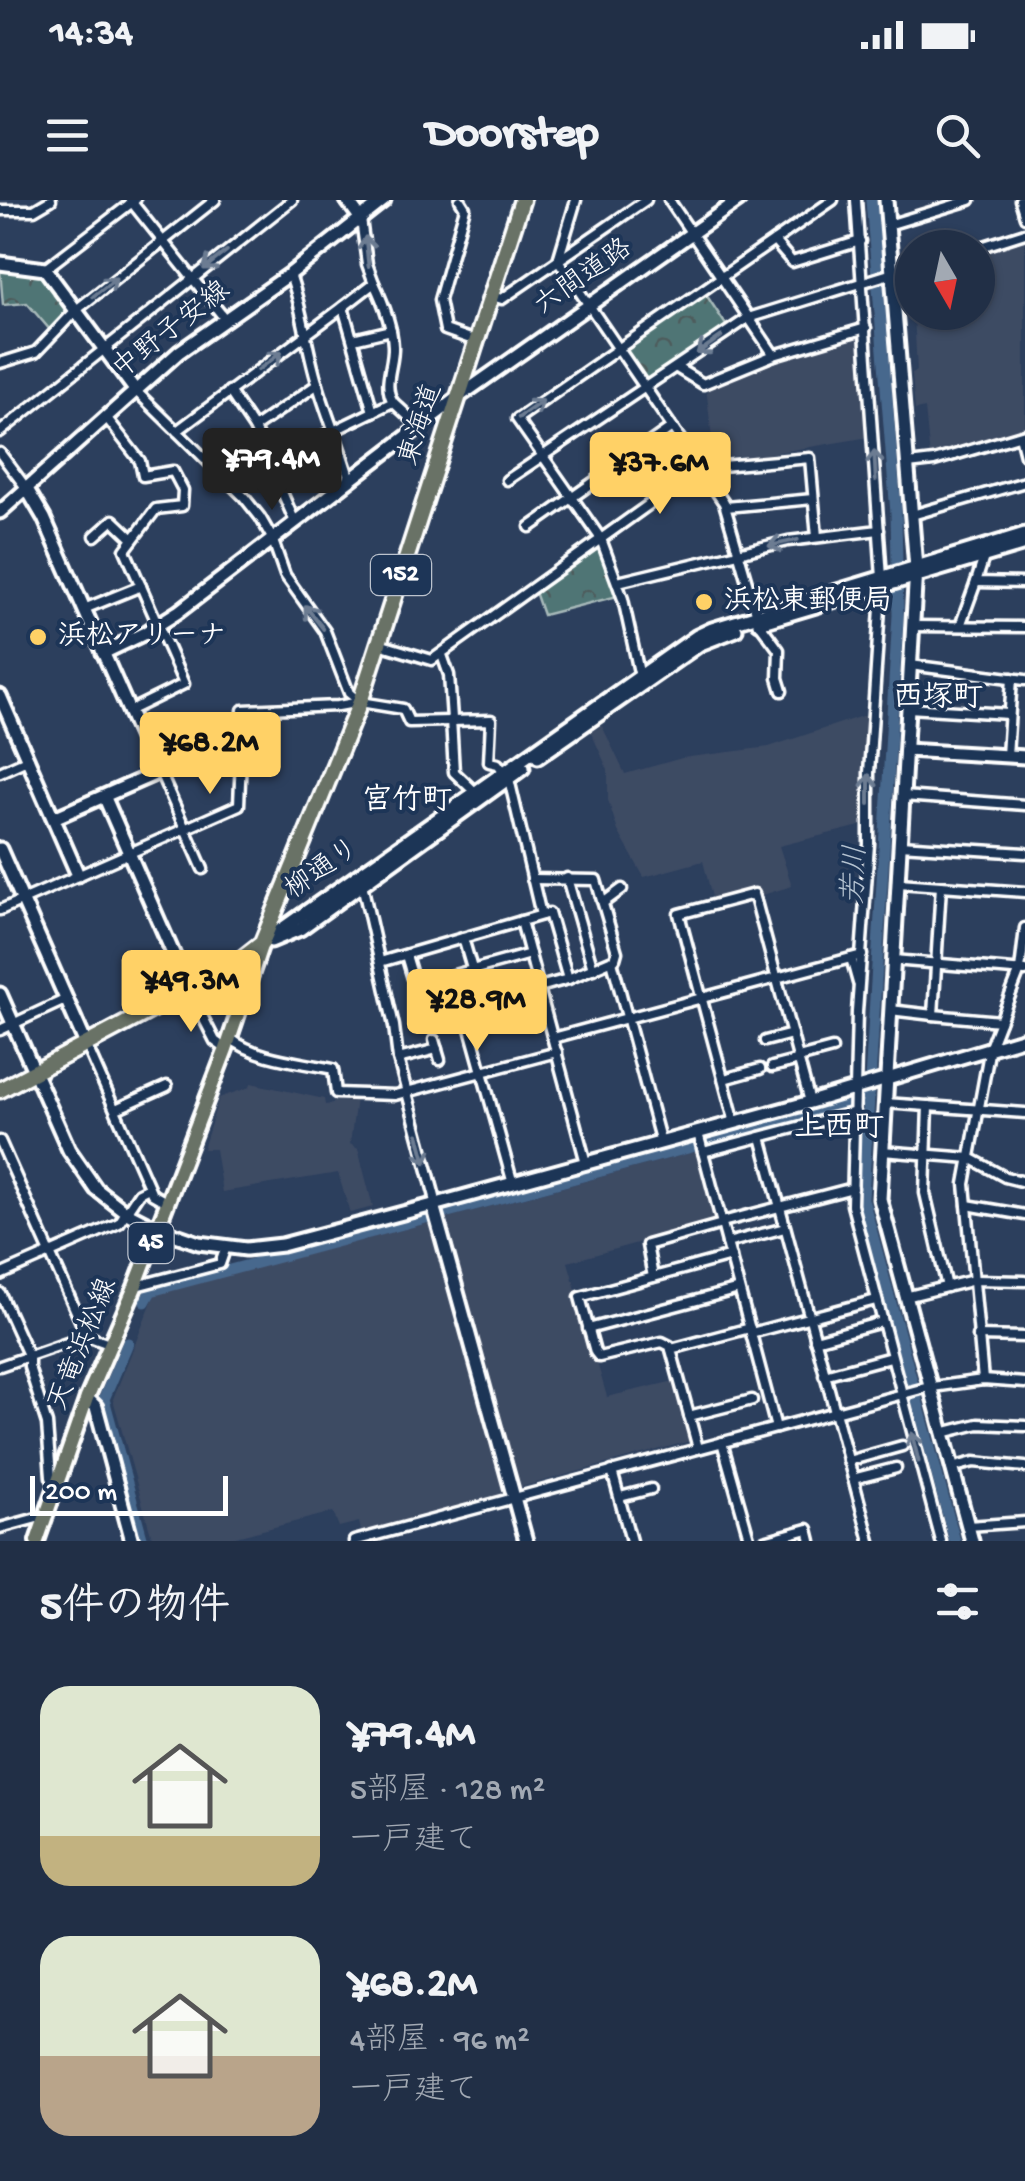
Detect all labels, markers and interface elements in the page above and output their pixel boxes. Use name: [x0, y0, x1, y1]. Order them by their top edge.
text: 14:34: [50, 13, 133, 57]
icon: menu: [40, 108, 95, 163]
icon: search: [930, 108, 985, 163]
text: Doorstep: [426, 109, 599, 162]
north arrow: [895, 230, 995, 330]
map controls: [895, 230, 995, 330]
street label: 六間道路: [528, 232, 639, 324]
one-way arrow: [357, 235, 376, 268]
one-way arrow: [202, 249, 229, 270]
street label: 中野子安線: [106, 274, 237, 387]
one-way arrow: [91, 277, 117, 299]
one-way arrow: [696, 334, 724, 355]
one-way arrow: [256, 350, 283, 371]
street label: 東海道: [392, 380, 451, 470]
one-way arrow: [517, 399, 545, 420]
pin: ¥79.4M: [191, 428, 353, 513]
pin: ¥37.6M: [579, 432, 741, 517]
text: ¥79.4M: [225, 441, 319, 479]
text: ¥37.6M: [612, 445, 708, 483]
one-way arrow: [865, 449, 884, 481]
one-way arrow: [767, 534, 799, 553]
road number: 152: [371, 555, 431, 595]
place label: 浜松東郵便局: [724, 584, 892, 619]
marker: 浜松東郵便局: [693, 591, 715, 613]
one-way arrow: [303, 605, 325, 631]
place label: 浜松アリーナ: [58, 621, 226, 654]
marker: 浜松アリーナ: [27, 626, 49, 648]
district label: 西塚町: [893, 681, 983, 717]
pin: ¥68.2M: [129, 712, 291, 797]
text: ¥68.2M: [162, 725, 258, 763]
one-way arrow: [860, 773, 878, 806]
district label: 宮竹町: [362, 783, 452, 820]
street label: 柳通り: [279, 832, 367, 908]
water label: 芳川: [837, 844, 876, 906]
pin: ¥49.3M: [110, 950, 272, 1035]
text: ¥49.3M: [144, 963, 238, 1001]
pin: ¥28.9M: [396, 969, 558, 1054]
text: ¥28.9M: [429, 982, 525, 1020]
district label: 上西町: [794, 1111, 884, 1147]
one-way arrow: [414, 1132, 433, 1164]
road number: 45: [128, 1223, 174, 1263]
street label: 天竜浜松線: [42, 1274, 126, 1416]
one-way arrow: [905, 1432, 924, 1463]
scale bar: [30, 1471, 228, 1516]
text: 200 m: [45, 1477, 117, 1510]
icon: filters: [930, 1574, 985, 1629]
text: 5件の物件: [40, 1585, 230, 1634]
text: ¥79.4M: [350, 1712, 475, 1761]
icon: home: [120, 1726, 240, 1846]
text: 5部屋 · 128 m²: [350, 1773, 545, 1811]
text: 一戸建て: [350, 1823, 478, 1861]
text: ¥68.2M: [350, 1962, 477, 2011]
icon: home: [120, 1976, 240, 2096]
text: 4部屋 · 96 m²: [350, 2023, 530, 2061]
text: 一戸建て: [350, 2073, 478, 2111]

